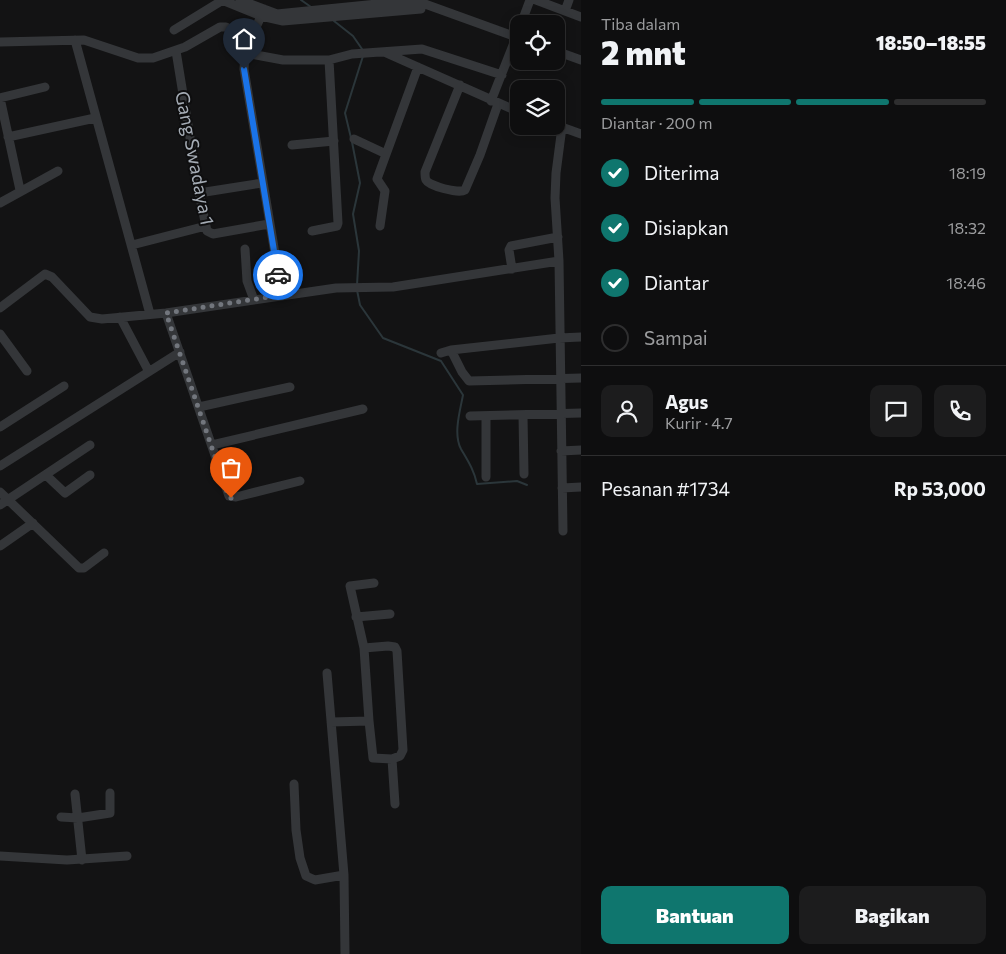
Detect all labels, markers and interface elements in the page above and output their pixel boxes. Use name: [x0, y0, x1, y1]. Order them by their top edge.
text: Tiba dalam: [601, 14, 680, 33]
map controls: [510, 15, 565, 135]
button: locate: [510, 15, 565, 70]
pin: [223, 18, 265, 69]
icon: home: [230, 25, 258, 53]
text: 18:50–18:55: [876, 31, 986, 54]
text: 2 mnt: [601, 32, 686, 72]
button: layers: [510, 80, 565, 135]
street label: Gang Swadaya 1: [171, 89, 220, 227]
text: Diantar · 200 m: [601, 113, 712, 132]
icon: check: [601, 159, 629, 187]
text: Diterima: [644, 161, 720, 184]
text: 18:19: [949, 163, 986, 182]
icon: check: [601, 214, 629, 242]
text: Disiapkan: [644, 216, 729, 239]
text: 18:32: [948, 218, 986, 237]
courier: [253, 250, 303, 300]
icon: car: [264, 261, 292, 289]
icon: check: [601, 269, 629, 297]
text: Diantar: [644, 271, 709, 294]
text: 18:46: [946, 273, 986, 292]
text: Sampai: [644, 326, 708, 349]
button: person: [601, 385, 653, 437]
button: chat: [870, 385, 922, 437]
button: phone: [934, 385, 986, 437]
text: Agus: [665, 390, 708, 413]
text: Kurir · 4.7: [665, 413, 733, 432]
pin: [210, 447, 252, 498]
icon: bag: [217, 454, 245, 482]
text: Pesanan #1734: [601, 477, 730, 500]
text: Rp 53,000: [894, 477, 986, 500]
button: Bantuan: [601, 886, 789, 944]
button: Bagikan: [799, 886, 986, 944]

